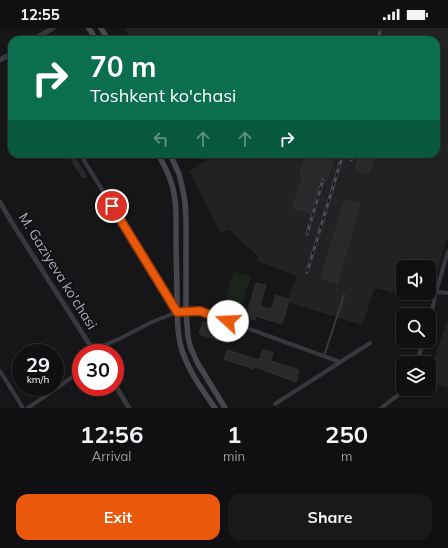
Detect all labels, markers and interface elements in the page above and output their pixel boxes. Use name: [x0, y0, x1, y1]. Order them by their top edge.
text: 12:55: [20, 5, 60, 24]
text: 70 m: [90, 49, 156, 84]
icon: right: [24, 52, 76, 104]
text: Toshkent ko'chasi: [90, 84, 236, 107]
icon: left: [150, 128, 172, 150]
icon: ahead: [192, 128, 214, 150]
icon: ahead: [234, 128, 256, 150]
icon: right: [276, 128, 298, 150]
pin: [95, 189, 129, 223]
icon: arrive: [101, 195, 123, 217]
street label: M. Gaziyeva ko'chasi: [15, 209, 101, 333]
map controls: [396, 260, 436, 396]
button: sound: [396, 260, 436, 300]
position arrow: [207, 300, 249, 342]
button: search: [396, 308, 436, 348]
speed limit sign: 30: [72, 344, 124, 396]
text: 29: [26, 352, 50, 377]
button: layers: [396, 356, 436, 396]
text: km/h: [27, 373, 49, 386]
text: 12:56: [80, 419, 143, 449]
text: 1: [227, 419, 241, 449]
text: 250: [325, 419, 368, 449]
text: Arrival: [92, 448, 131, 464]
text: min: [223, 448, 245, 464]
text: m: [341, 448, 352, 464]
button: Exit: [16, 494, 220, 540]
button: Share: [228, 494, 432, 540]

